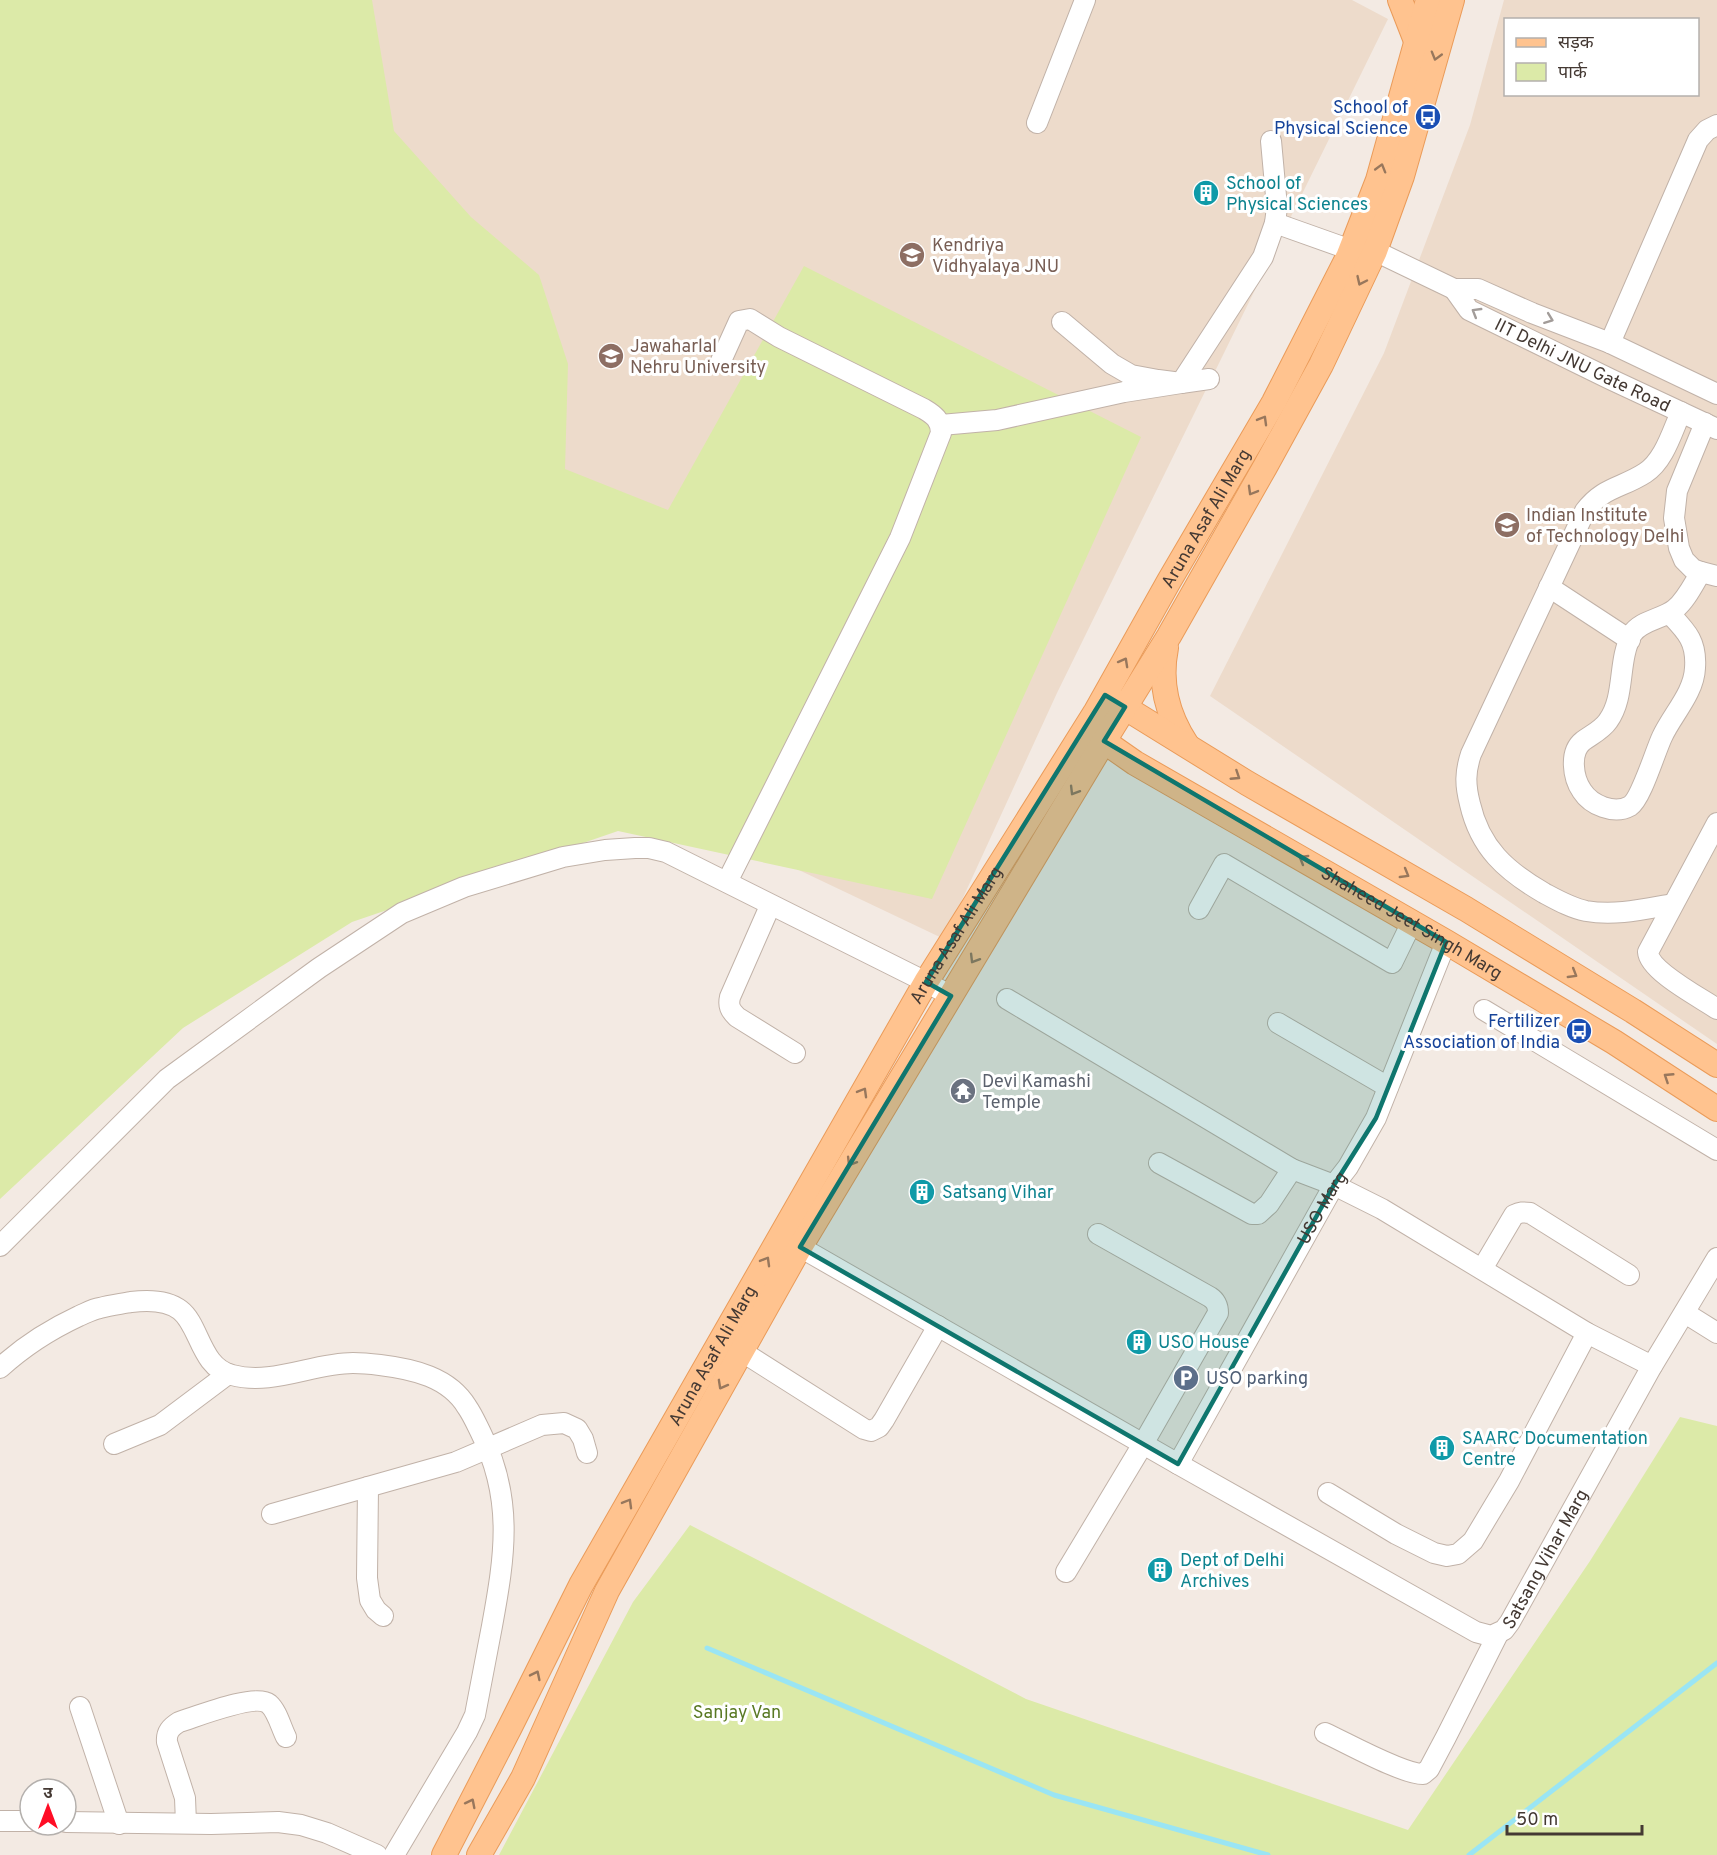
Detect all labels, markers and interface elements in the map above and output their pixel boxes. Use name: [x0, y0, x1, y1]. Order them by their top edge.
legend: [1504, 18, 1699, 96]
text: सड़क: [1558, 32, 1595, 55]
one-way arrow: [1431, 50, 1443, 61]
text: पार्क: [1558, 61, 1588, 85]
place label: School of Physical Science: [1274, 97, 1408, 141]
bus stop icon: School of Physical Science: [1413, 102, 1443, 132]
one-way arrow: [1374, 163, 1386, 174]
place label: School of Physical Sciences: [1226, 173, 1368, 217]
building icon: School of Physical Sciences: [1191, 178, 1221, 208]
place label: Kendriya Vidhyalaya JNU: [932, 235, 1059, 279]
school or university icon: Kendriya Vidhyalaya JNU: [897, 240, 927, 270]
one-way arrow: [1356, 274, 1368, 285]
one-way arrow: [1471, 308, 1482, 319]
one-way arrow: [1543, 312, 1554, 324]
street label: IIT Delhi JNU Gate Road: [1490, 314, 1674, 419]
place label: Jawaharlal Nehru University: [630, 336, 766, 380]
school or university icon: Jawaharlal Nehru University: [596, 341, 626, 371]
one-way arrow: [1256, 416, 1267, 427]
street label: Aruna Asaf Ali Marg: [1157, 445, 1257, 593]
one-way arrow: [1248, 485, 1259, 495]
place label: Indian Institute of Technology Delhi: [1526, 505, 1684, 549]
school or university icon: Indian Institute of Technology Delhi: [1492, 510, 1522, 540]
one-way arrow: [1116, 658, 1128, 668]
one-way arrow: [1230, 769, 1241, 780]
one-way arrow: [1069, 785, 1081, 795]
one-way arrow: [1298, 854, 1309, 866]
street label: Shaheed Jeet Singh Marg: [1316, 862, 1506, 986]
street label: Aruna Asaf Ali Marg: [906, 863, 1009, 1009]
one-way arrow: [1399, 867, 1409, 878]
one-way arrow: [969, 953, 981, 963]
one-way arrow: [1567, 966, 1577, 978]
place label: Fertilizer Association of India: [1403, 1011, 1560, 1055]
bus stop icon: Fertilizer Association of India: [1564, 1016, 1594, 1046]
place label: Devi Kamashi Temple: [982, 1071, 1091, 1115]
one-way arrow: [1664, 1073, 1675, 1084]
temple icon: Devi Kamashi Temple: [948, 1076, 978, 1106]
one-way arrow: [856, 1087, 867, 1098]
one-way arrow: [847, 1156, 859, 1166]
street label: USO Marg: [1293, 1167, 1353, 1249]
building icon: Satsang Vihar: [907, 1177, 937, 1207]
place label: Satsang Vihar: [942, 1182, 1054, 1205]
one-way arrow: [759, 1257, 771, 1267]
street label: Aruna Asaf Ali Marg: [664, 1282, 763, 1431]
building icon: USO House: [1124, 1327, 1154, 1357]
place label: USO House: [1158, 1332, 1249, 1355]
parking icon: USO parking: [1171, 1363, 1201, 1393]
place label: USO parking: [1206, 1368, 1308, 1391]
one-way arrow: [718, 1379, 729, 1389]
place label: SAARC Documentation Centre: [1462, 1428, 1648, 1472]
building icon: SAARC Documentation Centre: [1427, 1433, 1457, 1463]
street label: Satsang Vihar Marg: [1498, 1486, 1594, 1635]
one-way arrow: [620, 1499, 632, 1509]
place label: Dept of Delhi Archives: [1180, 1550, 1284, 1594]
building icon: Dept of Delhi Archives: [1145, 1555, 1175, 1585]
one-way arrow: [529, 1670, 540, 1681]
park label: Sanjay Van: [693, 1702, 781, 1725]
north arrow: [18, 1777, 78, 1837]
text: उ: [43, 1784, 53, 1804]
scale bar: [1507, 1798, 1642, 1836]
one-way arrow: [464, 1799, 475, 1809]
text: 50 m: [1516, 1809, 1558, 1832]

